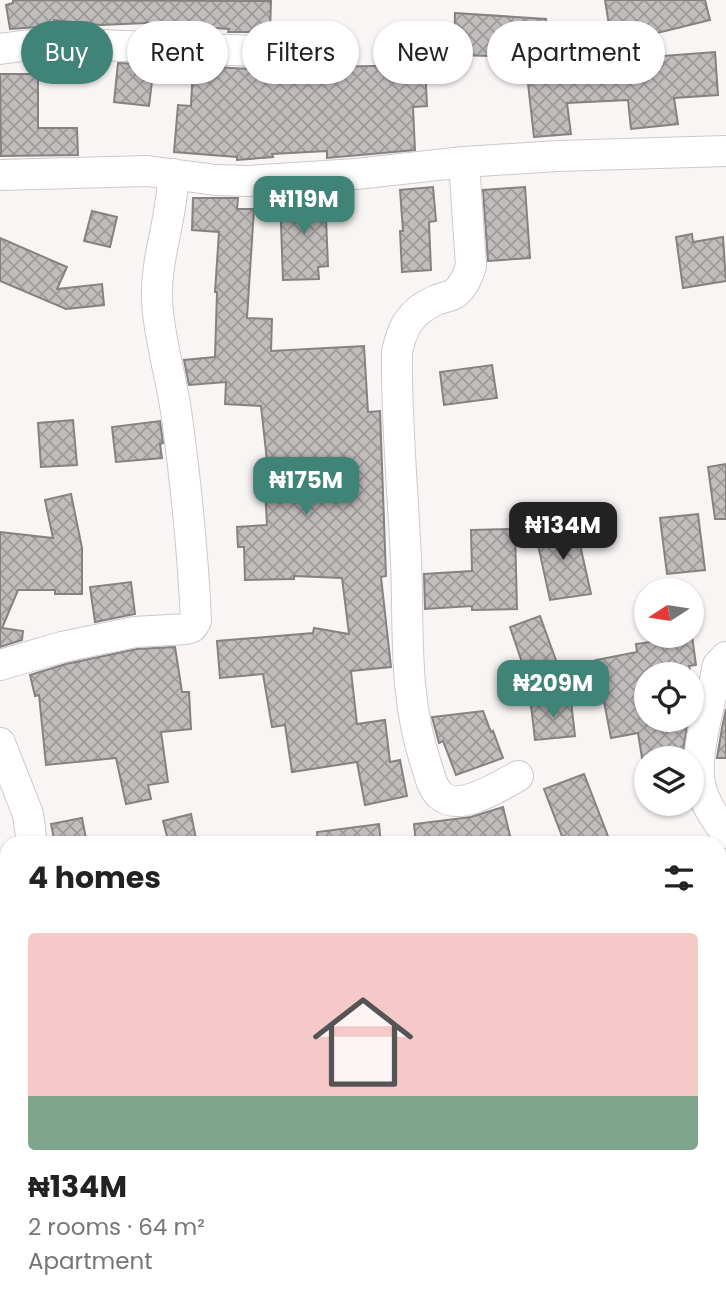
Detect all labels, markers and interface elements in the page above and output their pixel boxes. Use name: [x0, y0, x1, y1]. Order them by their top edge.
chip: Buy: [21, 21, 113, 84]
chip: Rent: [127, 21, 228, 84]
chip: Filters: [242, 21, 359, 84]
chip: New: [373, 21, 473, 84]
chip: Apartment: [487, 21, 665, 84]
pin: ₦119M: [255, 176, 353, 236]
text: ₦119M: [269, 183, 339, 215]
pin: ₦175M: [257, 458, 355, 517]
text: ₦175M: [269, 464, 343, 496]
pin: ₦134M: [514, 503, 612, 562]
text: ₦134M: [525, 509, 601, 541]
north arrow: [634, 578, 704, 648]
map controls: [634, 578, 704, 816]
pin: ₦209M: [504, 660, 602, 720]
button: locate: [634, 662, 704, 732]
text: ₦209M: [513, 667, 593, 699]
button: layers: [634, 746, 704, 816]
text: 4 homes: [28, 856, 161, 899]
icon: filters: [660, 859, 698, 897]
icon: home: [300, 979, 426, 1105]
text: ₦134M: [28, 1165, 127, 1208]
text: 2 rooms · 64 m²: [28, 1211, 205, 1243]
text: Apartment: [28, 1245, 153, 1277]

